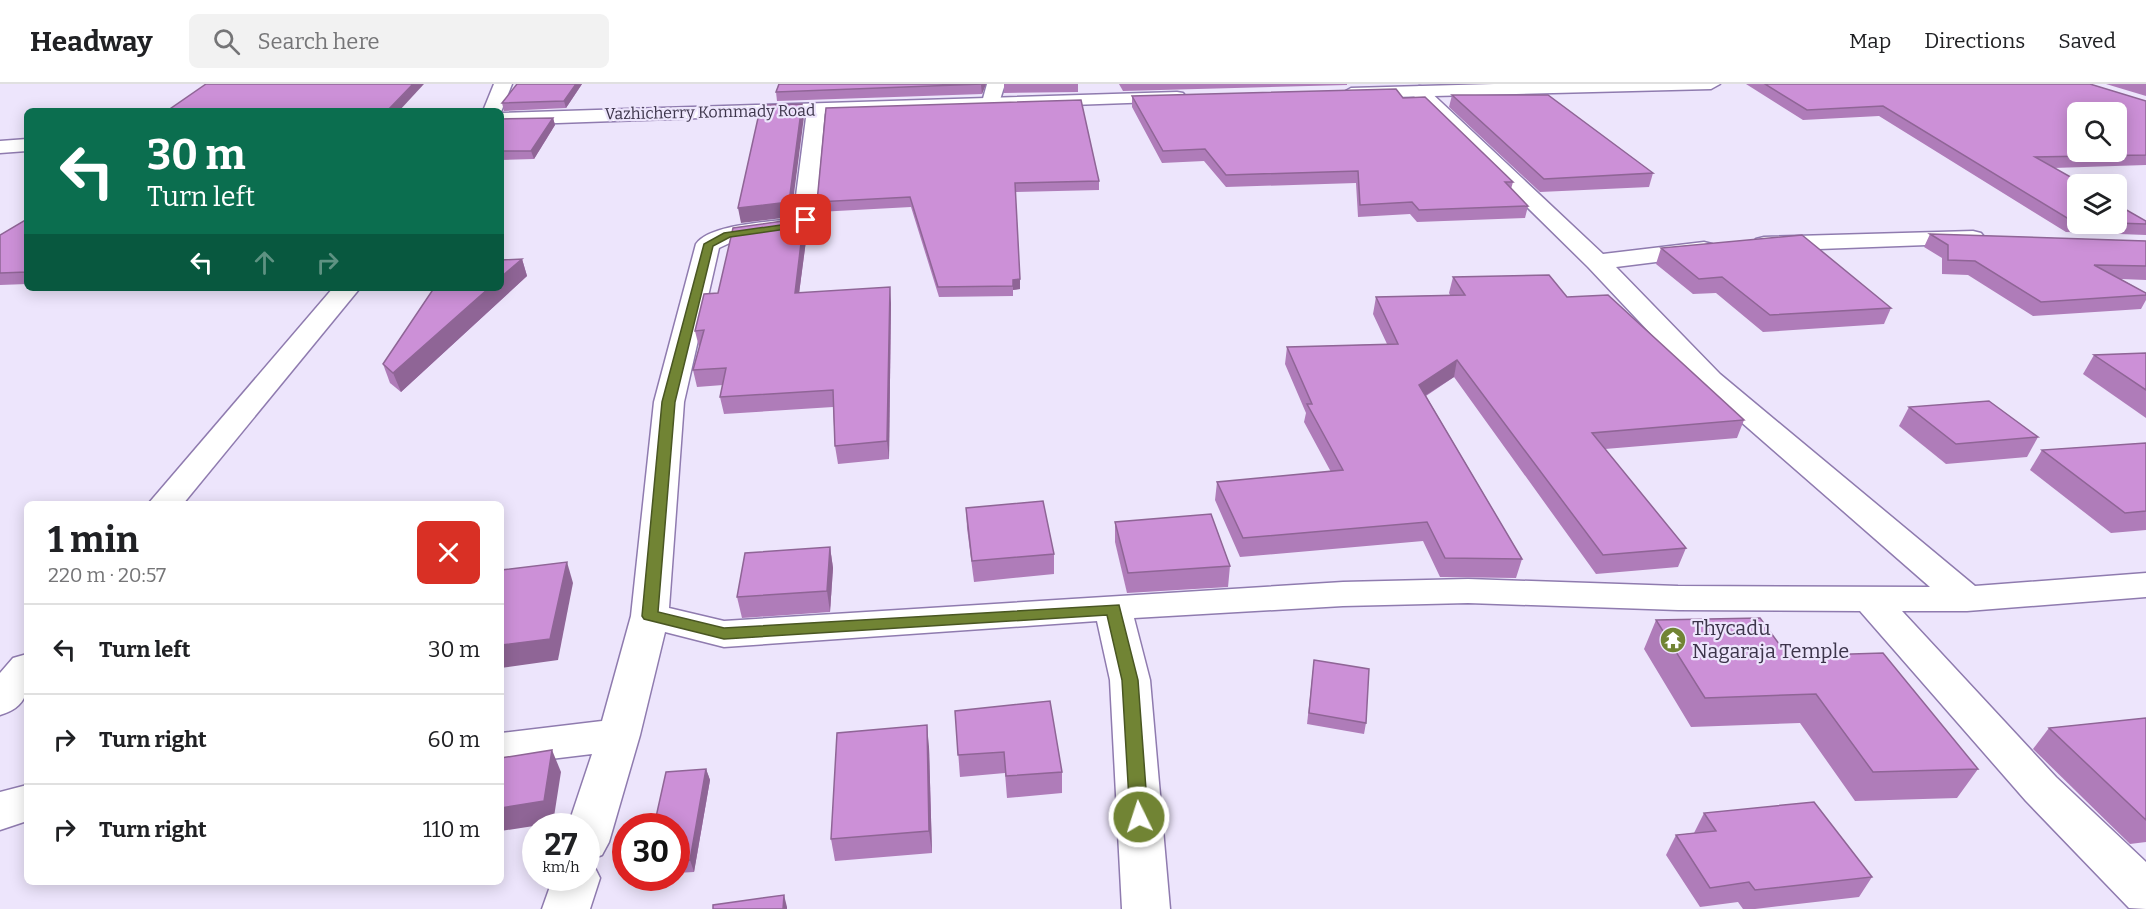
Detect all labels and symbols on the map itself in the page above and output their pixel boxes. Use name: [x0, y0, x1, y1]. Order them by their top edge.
street label: Vazhicherry Kommady Road: [604, 101, 816, 123]
pin: [780, 194, 831, 245]
place label: Thycadu Nagaraja Temple: [1692, 616, 1849, 664]
temple icon: Thycadu Nagaraja Temple: [1658, 625, 1688, 655]
position arrow: [1107, 785, 1171, 849]
speed limit sign: 30: [612, 813, 690, 891]

